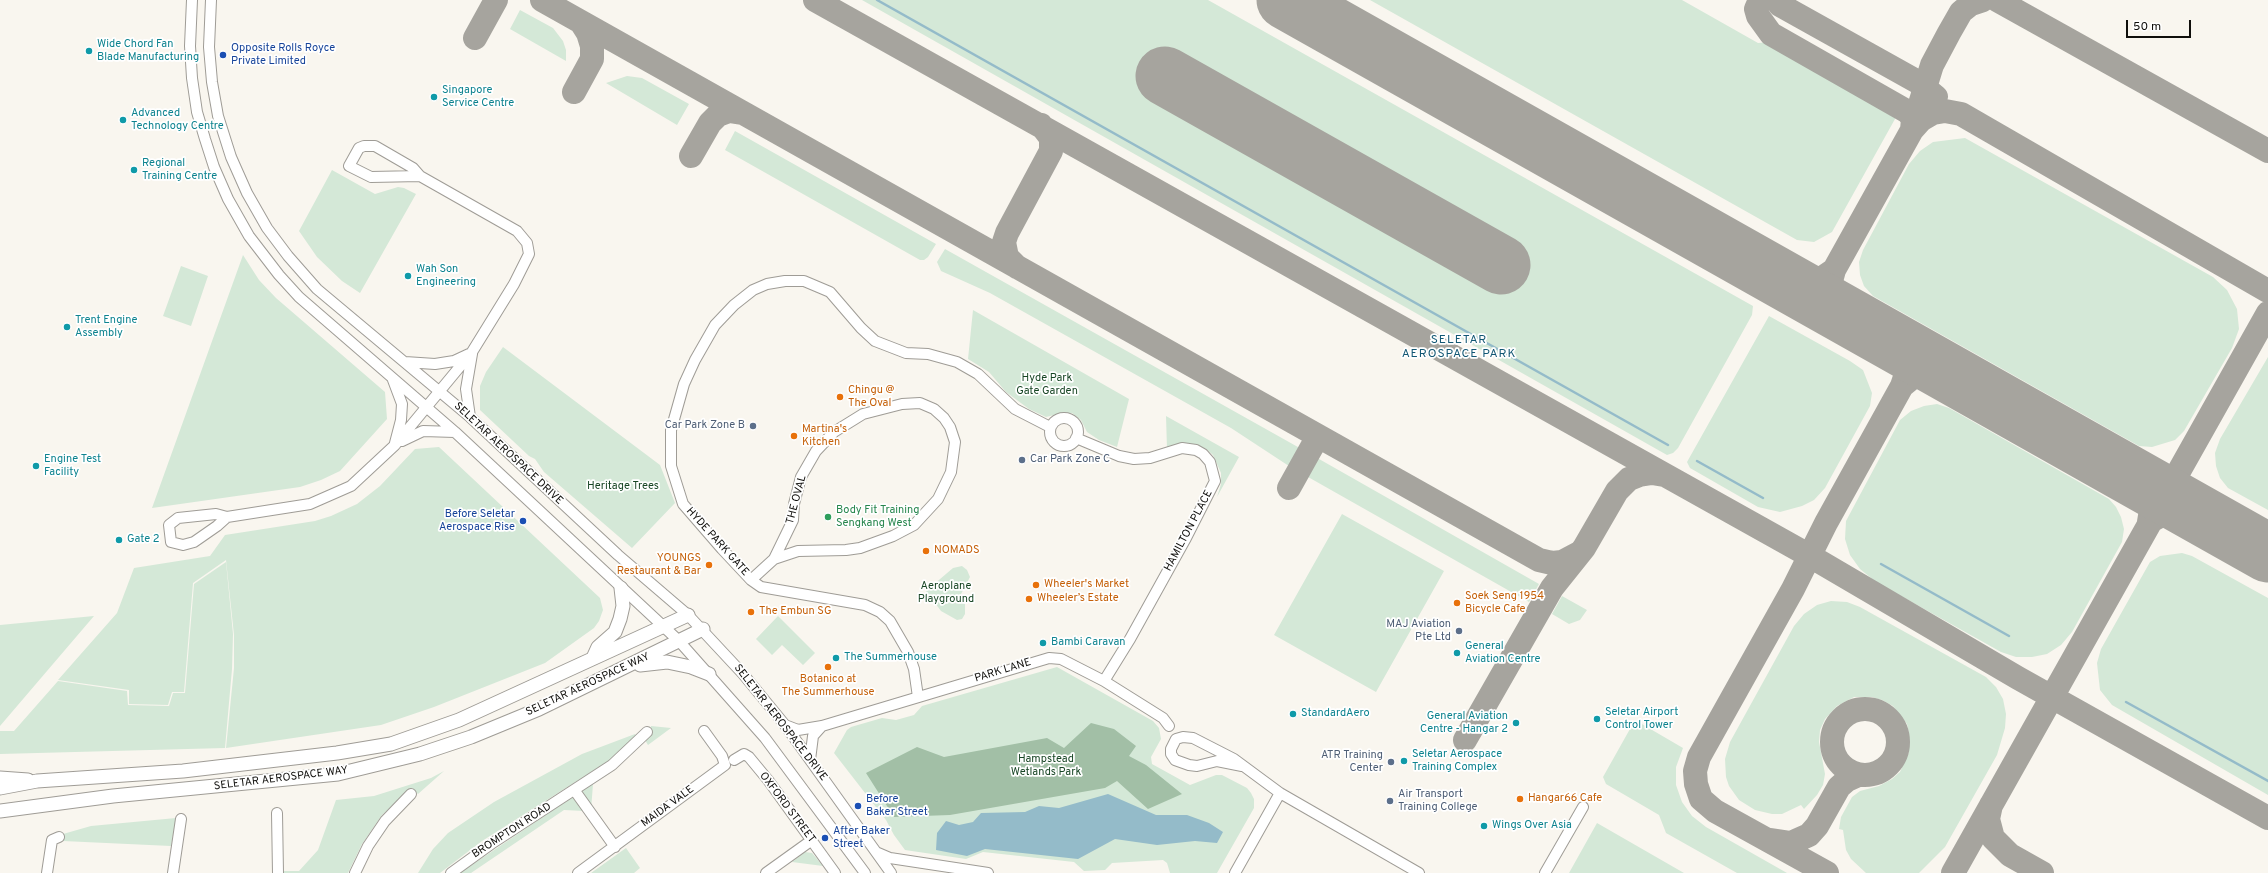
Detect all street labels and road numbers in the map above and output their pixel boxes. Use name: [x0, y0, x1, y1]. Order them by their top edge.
street label: SELETAR AEROSPACE DRIVE: [451, 400, 565, 508]
street label: THE OVAL: [784, 474, 810, 526]
street label: HAMILTON PLACE: [1162, 488, 1216, 574]
street label: HYDE PARK GATE: [683, 505, 751, 579]
street label: SELETAR AEROSPACE WAY: [524, 650, 652, 720]
street label: PARK LANE: [973, 656, 1033, 686]
street label: SELETAR AEROSPACE DRIVE: [730, 662, 830, 784]
street label: SELETAR AEROSPACE WAY: [213, 764, 349, 794]
street label: OXFORD STREET: [756, 770, 818, 846]
street label: MAIDA VALE: [639, 783, 697, 831]
street label: BROMPTON ROAD: [470, 800, 554, 862]

